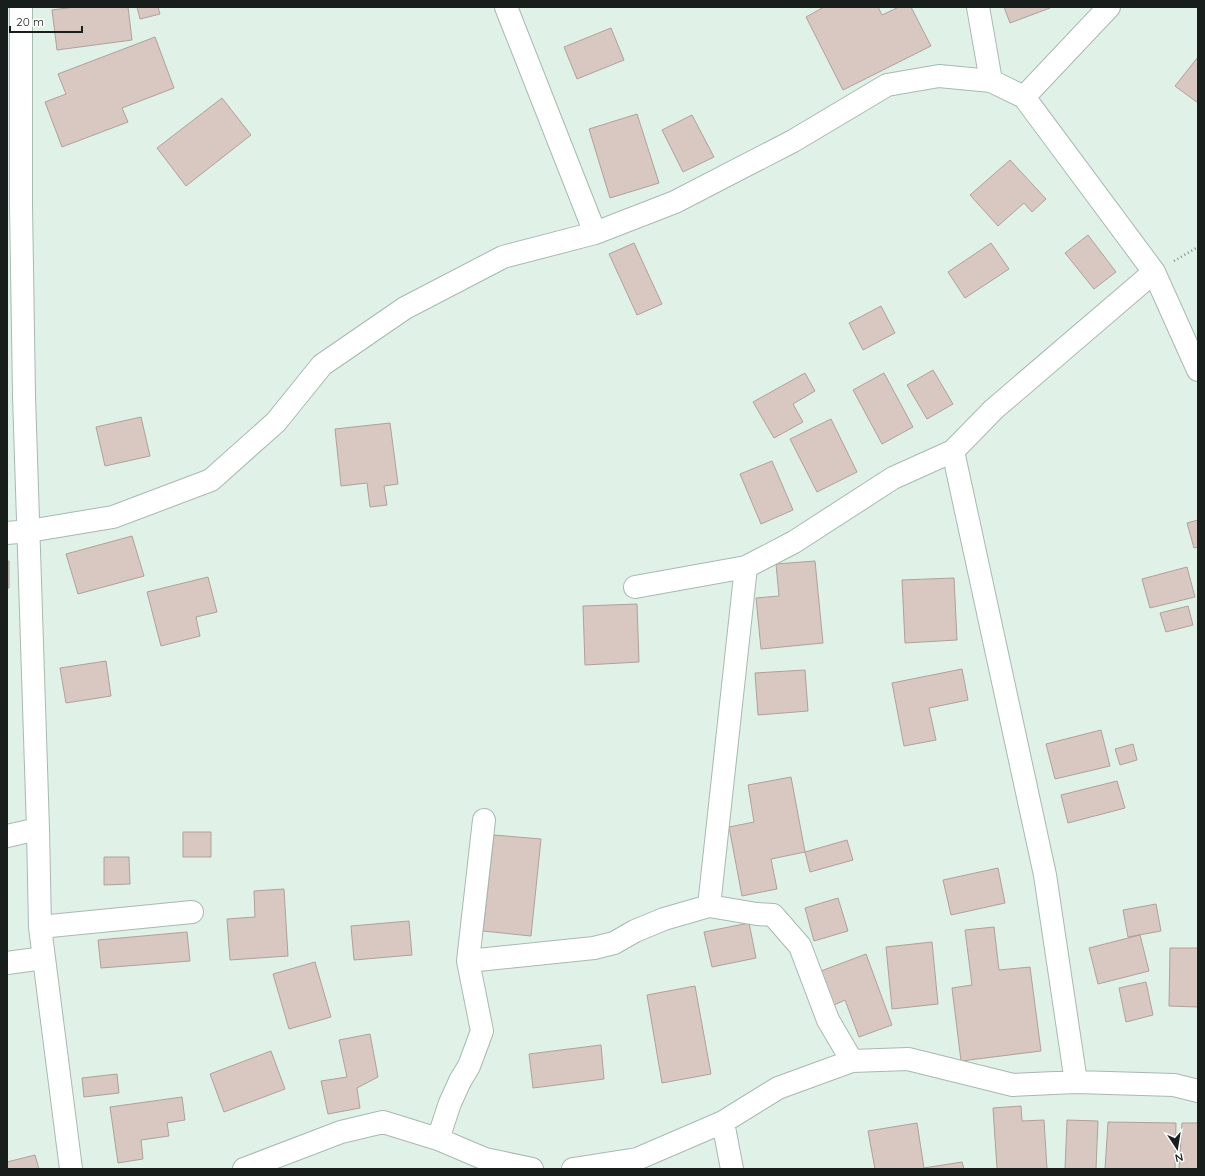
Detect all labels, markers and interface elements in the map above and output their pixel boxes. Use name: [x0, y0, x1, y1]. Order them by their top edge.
scale bar: [10, 8, 82, 34]
text: 20 m: [16, 14, 44, 29]
north arrow: [1157, 1128, 1197, 1168]
text: N: [1174, 1150, 1184, 1165]

